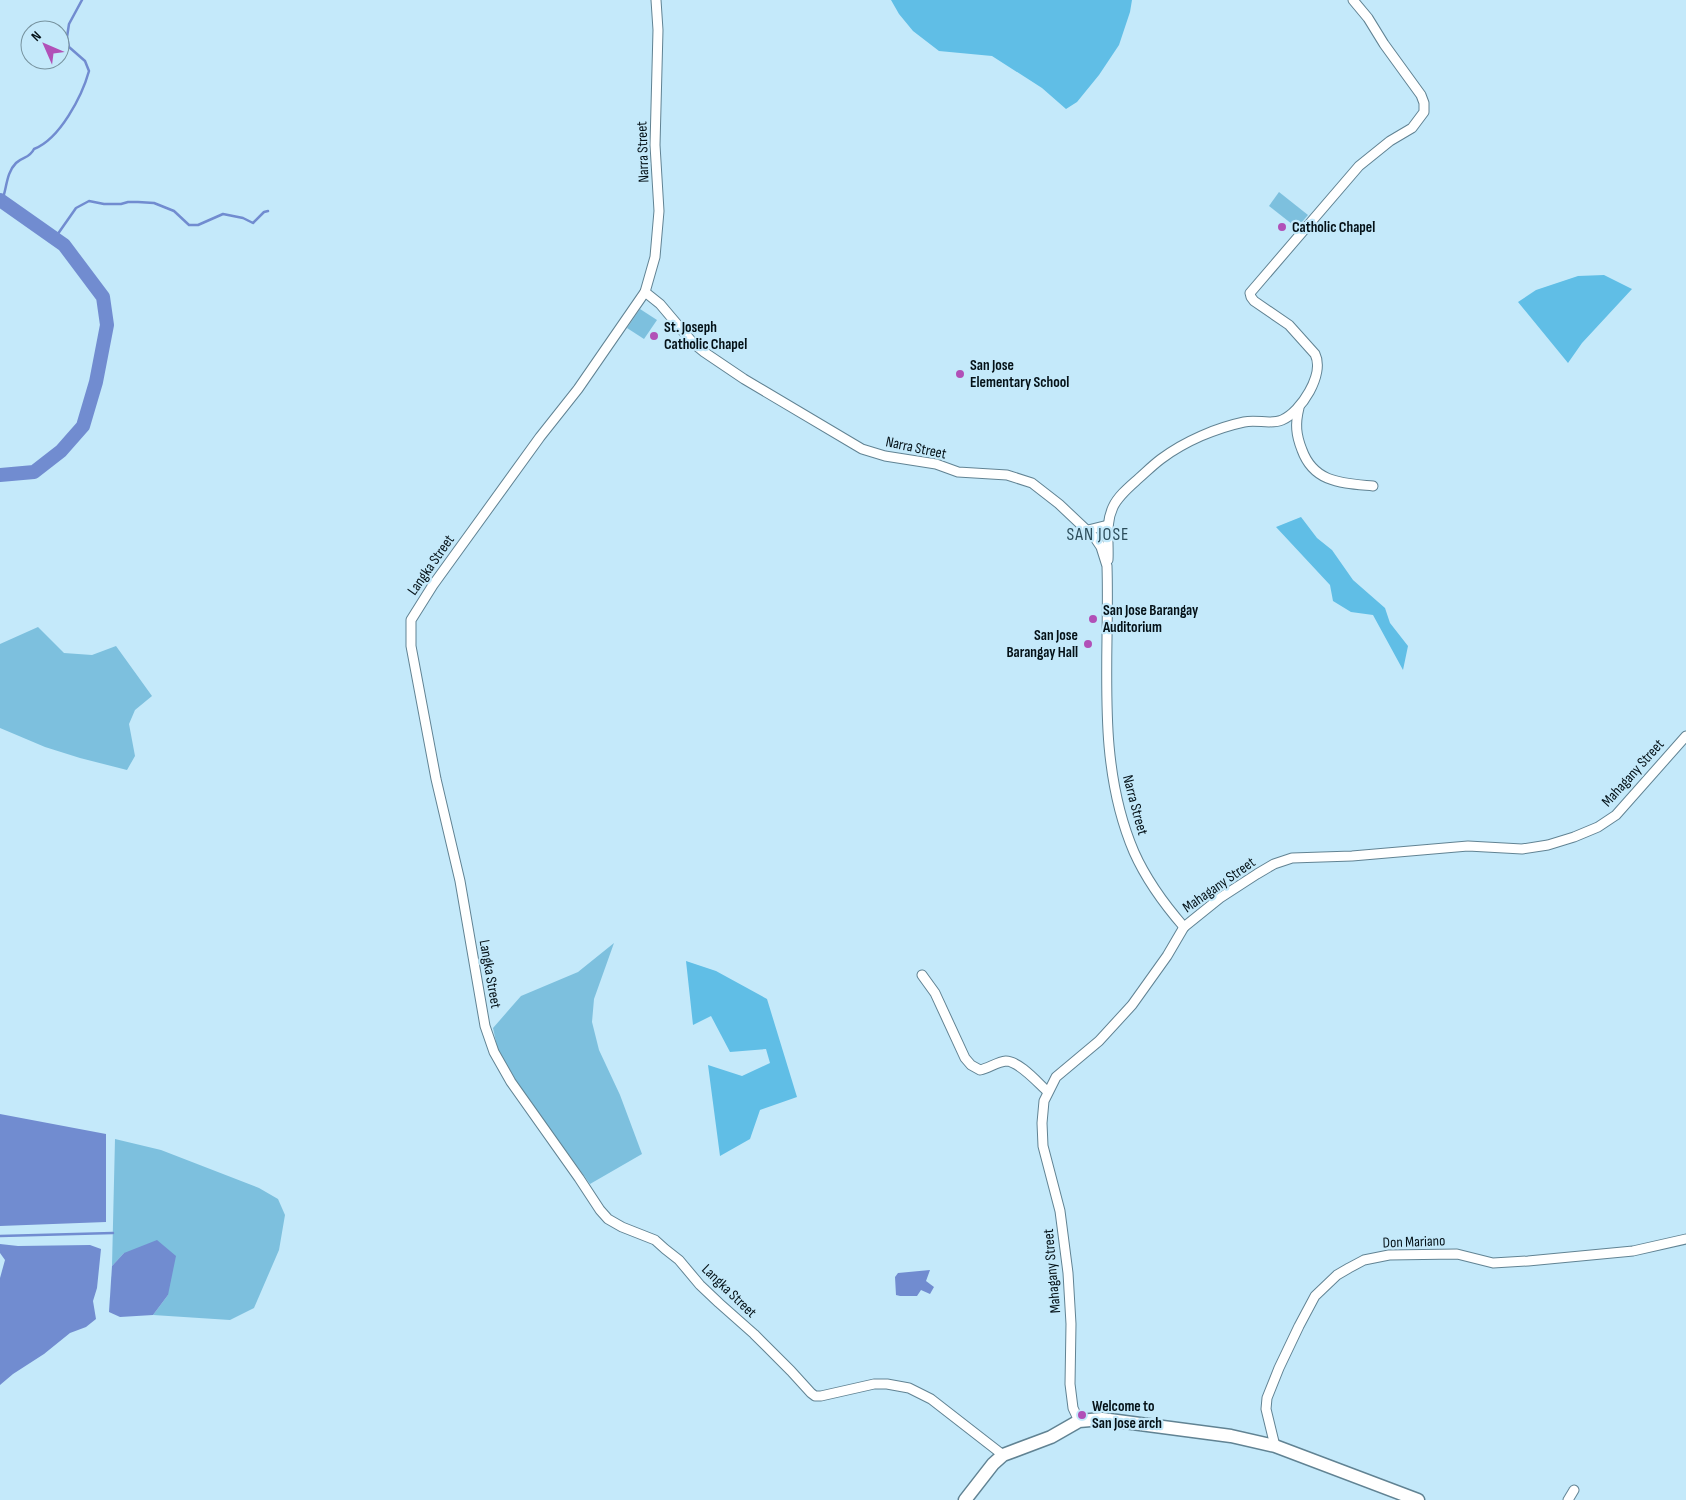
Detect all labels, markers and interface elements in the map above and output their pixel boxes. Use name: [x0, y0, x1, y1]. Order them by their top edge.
north arrow: [20, 20, 70, 70]
text: N: [28, 28, 45, 45]
street label: Narra Street: [632, 120, 654, 183]
place label: Catholic Chapel: [1292, 218, 1375, 237]
marker: Catholic Chapel: [1276, 221, 1288, 233]
place label: St. Joseph Catholic Chapel: [664, 318, 747, 354]
marker: St. Joseph Catholic Chapel: [648, 330, 660, 342]
place label: San Jose Elementary School: [970, 356, 1069, 392]
marker: San Jose Elementary School: [954, 368, 966, 380]
street label: Narra Street: [884, 432, 949, 464]
district label: SAN JOSE: [1066, 524, 1130, 545]
street label: Langka Street: [403, 531, 459, 599]
place label: San Jose Barangay Auditorium: [1102, 601, 1199, 637]
marker: San Jose Barangay Auditorium: [1087, 613, 1099, 625]
place label: San Jose Barangay Hall: [1006, 626, 1078, 662]
marker: San Jose Barangay Hall: [1082, 638, 1094, 650]
street label: Mahagany Street: [1598, 735, 1669, 811]
street label: Narra Street: [1118, 773, 1152, 838]
street label: Mahagany Street: [1179, 853, 1259, 917]
street label: Langka Street: [475, 938, 505, 1010]
street label: Mahagany Street: [1039, 1228, 1065, 1314]
street label: Don Mariano: [1382, 1231, 1446, 1253]
street label: Langka Street: [697, 1260, 761, 1322]
place label: Welcome to San Jose arch: [1092, 1397, 1162, 1433]
marker: Welcome to San Jose arch: [1076, 1409, 1088, 1421]

